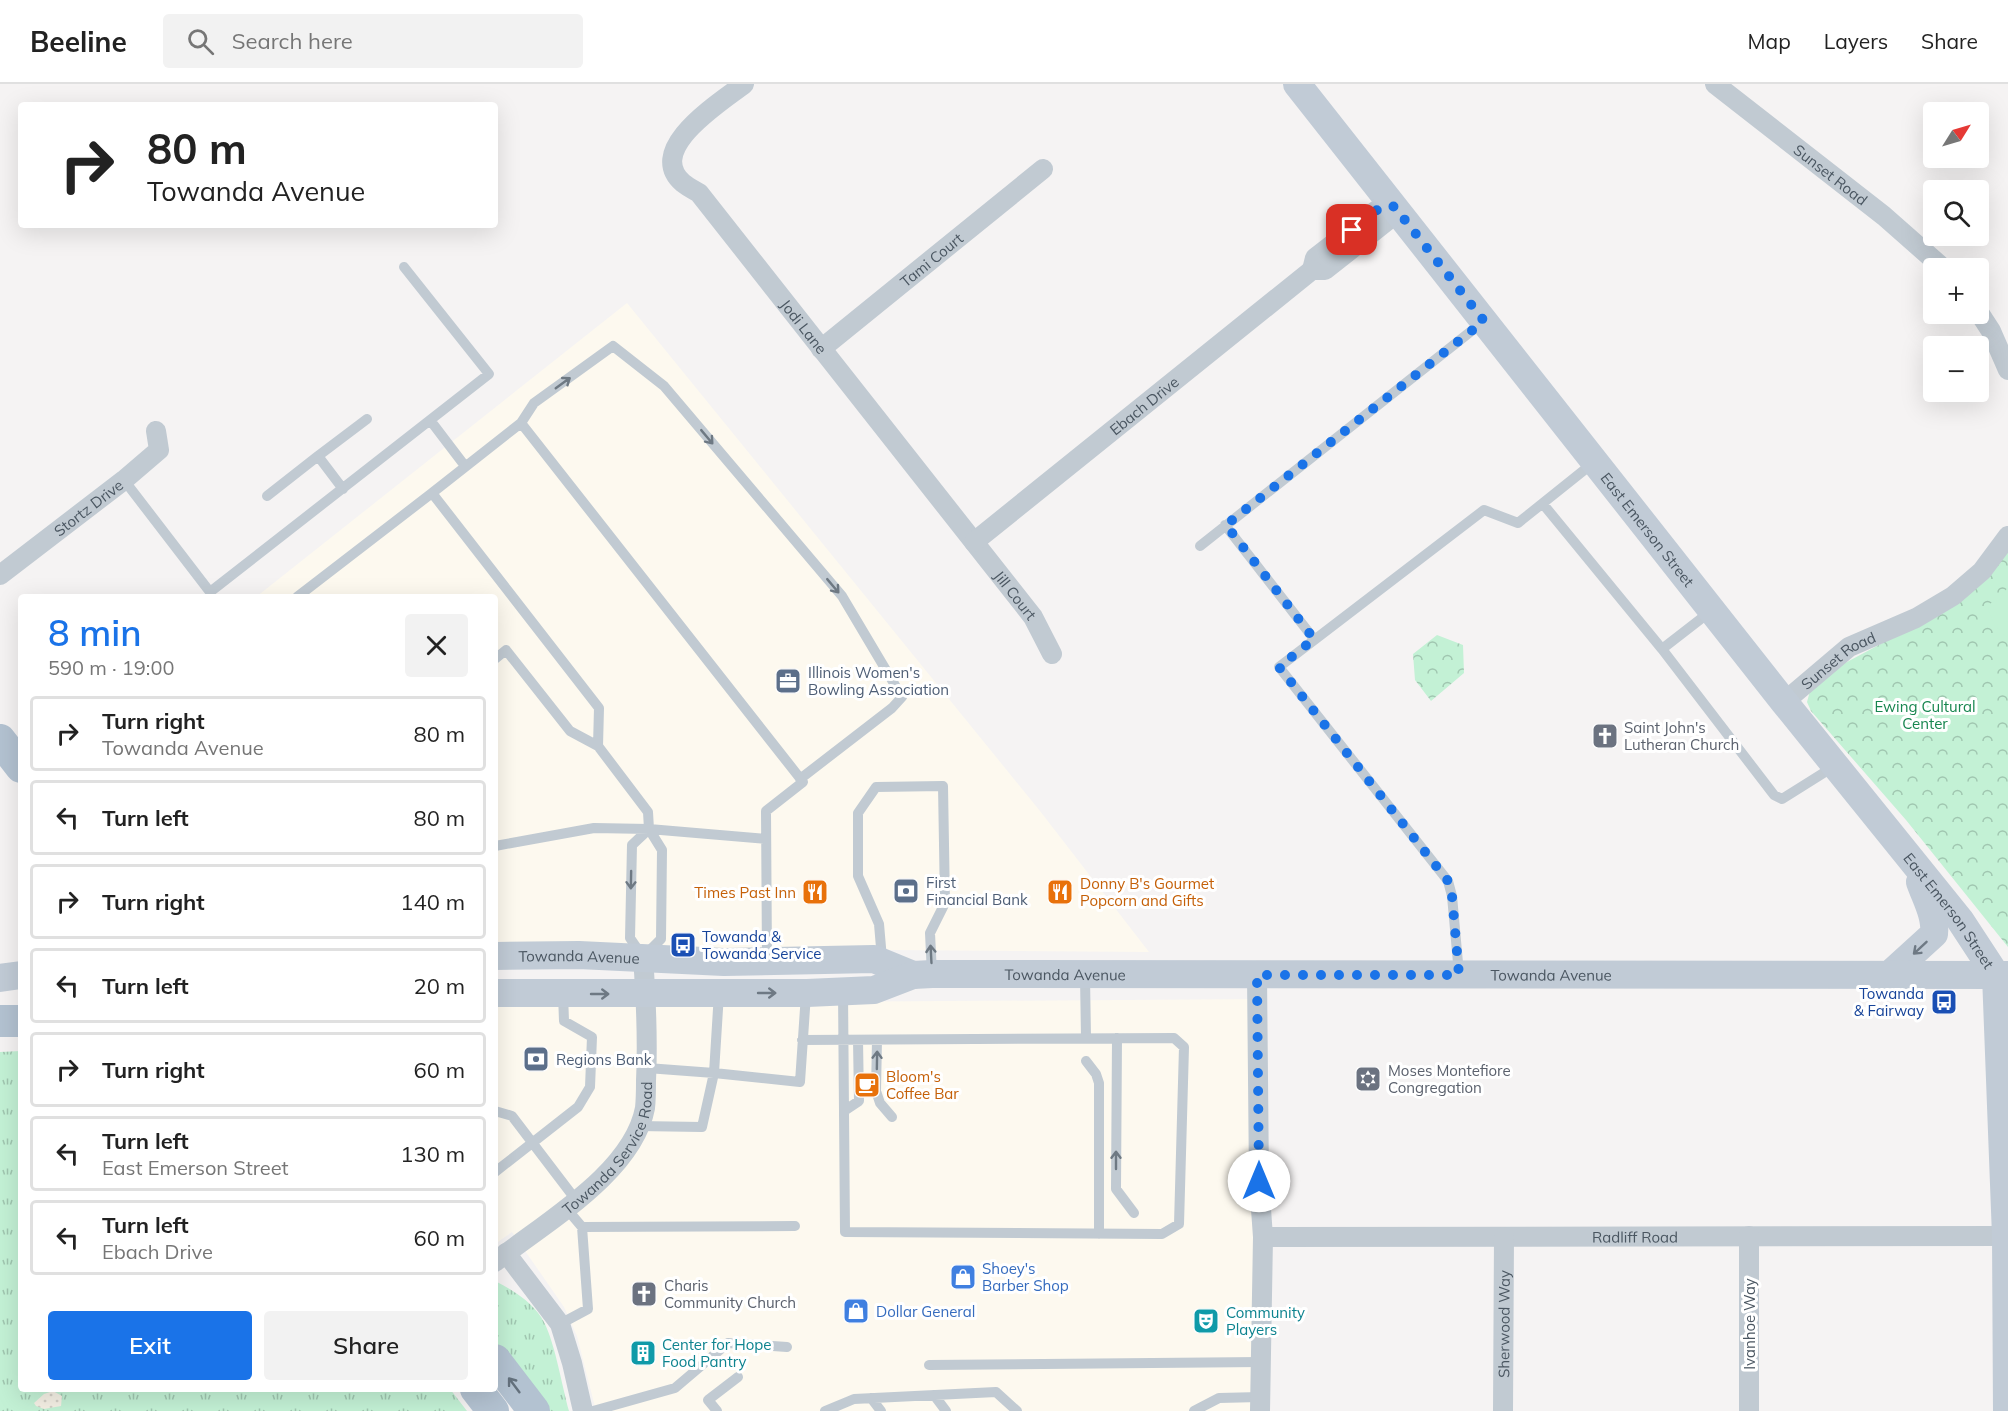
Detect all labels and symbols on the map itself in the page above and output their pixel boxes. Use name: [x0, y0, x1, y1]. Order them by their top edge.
north arrow: [1923, 102, 1989, 168]
street label: Sunset Road: [1790, 140, 1872, 209]
pin: [1326, 204, 1377, 255]
street label: Tami Court: [896, 228, 967, 291]
street label: Jodi Lane: [777, 295, 831, 357]
street label: Ebach Drive: [1105, 372, 1182, 439]
one-way arrow: [554, 376, 570, 389]
one-way arrow: [701, 429, 714, 445]
street label: East Emerson Street: [1597, 468, 1699, 590]
street label: Stortz Drive: [50, 475, 127, 540]
street label: Jill Court: [990, 566, 1041, 624]
one-way arrow: [826, 578, 840, 593]
street label: Sunset Road: [1797, 627, 1879, 693]
place label: Illinois Women's Bowling Association: [808, 663, 949, 699]
office icon: Illinois Women's Bowling Association: [773, 666, 803, 696]
park label: Ewing Cultural Center: [1874, 697, 1976, 733]
place label: Saint John's Lutheran Church: [1624, 718, 1739, 754]
church icon: Saint John's Lutheran Church: [1590, 721, 1620, 751]
street label: East Emerson Street: [1900, 849, 1999, 972]
one-way arrow: [625, 869, 637, 889]
place label: First Financial Bank: [926, 873, 1028, 909]
place label: Donny B's Gourmet Popcorn and Gifts: [1080, 874, 1214, 910]
bank icon: First Financial Bank: [891, 876, 921, 906]
restaurant icon: Times Past Inn: [800, 877, 830, 907]
restaurant icon: Donny B's Gourmet Popcorn and Gifts: [1045, 877, 1075, 907]
place label: Times Past Inn: [694, 883, 796, 902]
place label: Towanda & Towanda Service: [702, 927, 821, 963]
bus stop icon: Towanda & Towanda Service: [668, 930, 698, 960]
one-way arrow: [1912, 941, 1927, 955]
one-way arrow: [925, 944, 936, 964]
street label: Towanda Avenue: [518, 945, 640, 967]
street label: Towanda Avenue: [1004, 965, 1126, 984]
street label: Towanda Avenue: [1490, 965, 1612, 984]
place label: Towanda & Fairway: [1854, 984, 1924, 1020]
one-way arrow: [756, 987, 776, 999]
bus stop icon: Towanda & Fairway: [1929, 987, 1959, 1017]
one-way arrow: [589, 988, 609, 1000]
bank icon: Regions Bank: [521, 1044, 551, 1074]
place label: Regions Bank: [556, 1050, 652, 1069]
one-way arrow: [871, 1051, 882, 1071]
place label: Moses Montefiore Congregation: [1388, 1061, 1511, 1097]
synagogue icon: Moses Montefiore Congregation: [1353, 1064, 1383, 1094]
place label: Bloom's Coffee Bar: [886, 1067, 959, 1103]
cafe icon: Bloom's Coffee Bar: [852, 1070, 882, 1100]
street label: Towanda Service Road: [558, 1081, 656, 1218]
position arrow: [1227, 1149, 1291, 1213]
one-way arrow: [1110, 1151, 1122, 1171]
street label: Radliff Road: [1592, 1227, 1678, 1246]
place label: Shoey's Barber Shop: [982, 1259, 1069, 1295]
shop icon: Shoey's Barber Shop: [948, 1262, 978, 1292]
street label: Sherwood Way: [1494, 1270, 1513, 1378]
place label: Charis Community Church: [664, 1276, 796, 1312]
street label: Ivanhoe Way: [1740, 1278, 1759, 1370]
church icon: Charis Community Church: [629, 1279, 659, 1309]
shop icon: Dollar General: [841, 1296, 871, 1326]
place label: Dollar General: [876, 1302, 975, 1321]
place label: Community Players: [1226, 1303, 1305, 1339]
theatre icon: Community Players: [1191, 1306, 1221, 1336]
place label: Center for Hope Food Pantry: [662, 1335, 771, 1371]
building icon: Center for Hope Food Pantry: [628, 1338, 658, 1368]
one-way arrow: [508, 1378, 521, 1394]

